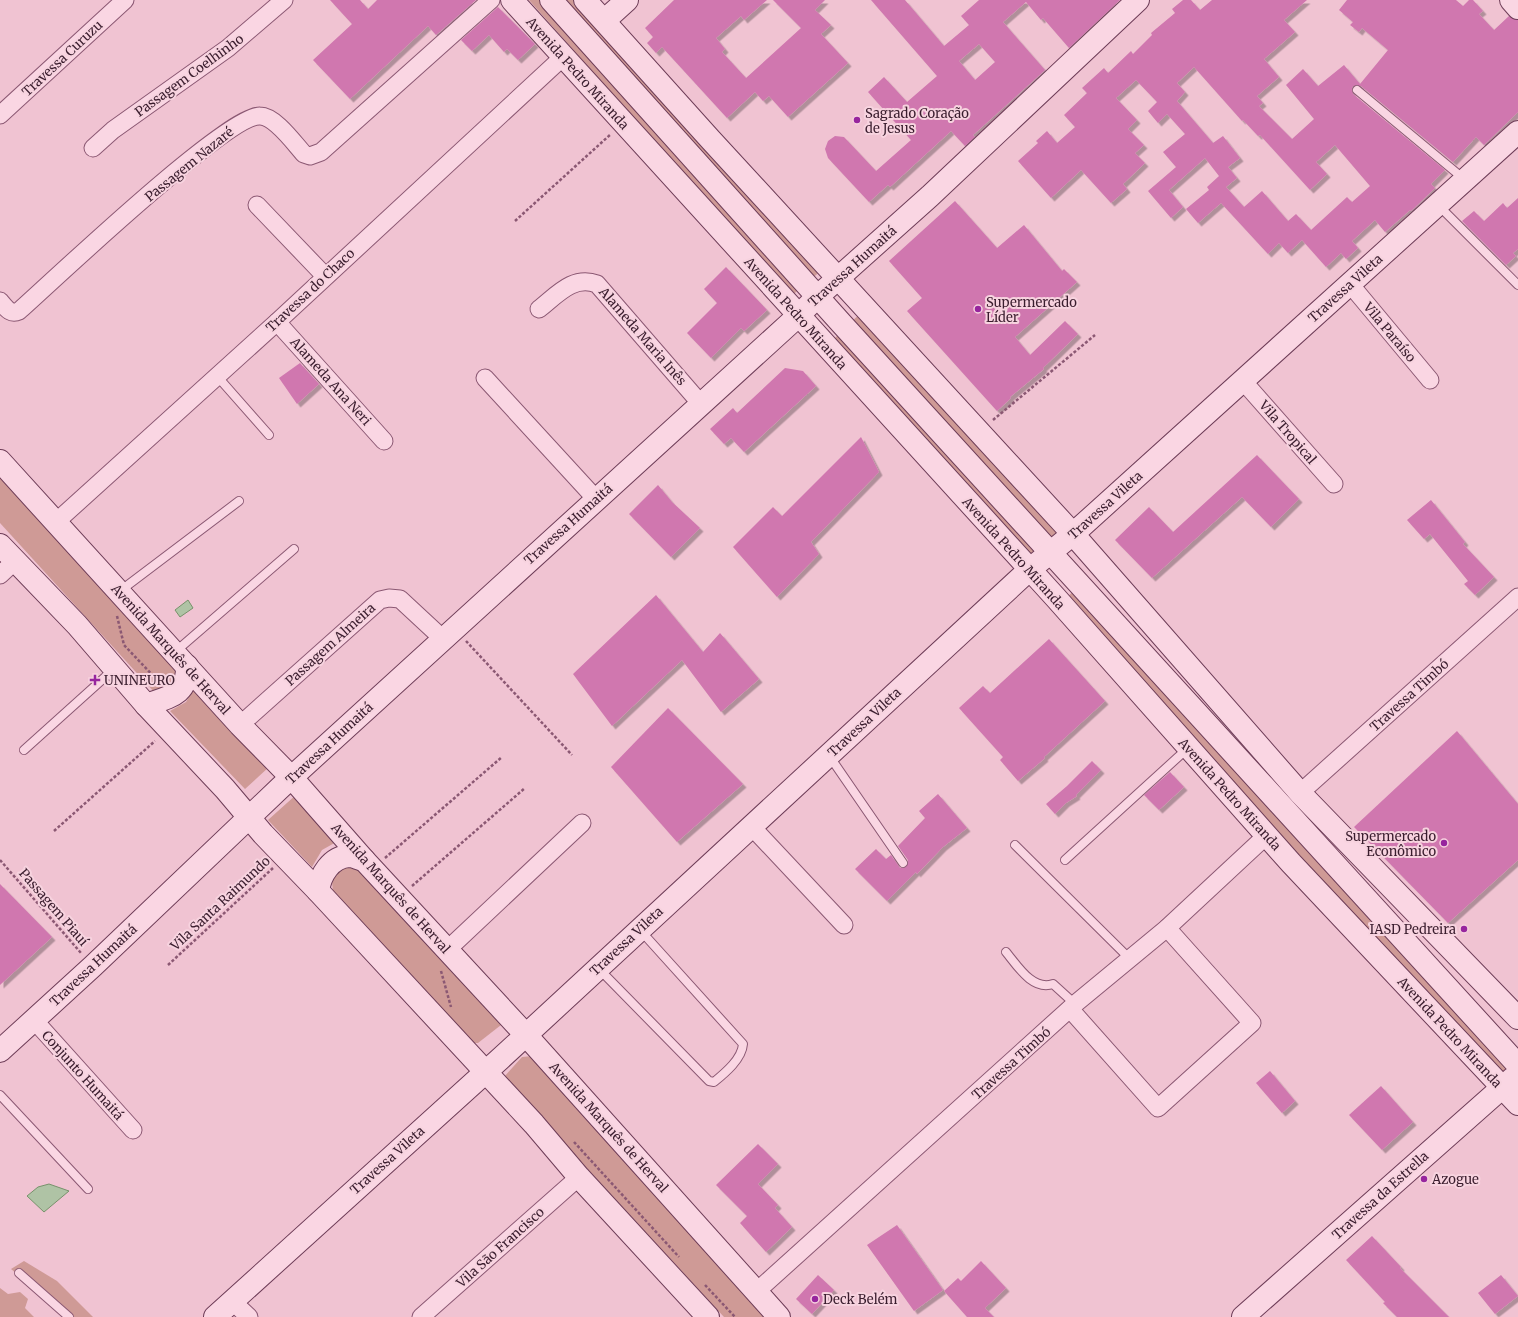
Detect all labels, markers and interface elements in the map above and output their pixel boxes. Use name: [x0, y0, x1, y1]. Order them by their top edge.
street label: Avenida Pedro Miranda: [522, 13, 633, 133]
street label: Travessa Curuzu: [18, 17, 106, 100]
street label: Passagem Coelhinho: [132, 30, 247, 121]
place label: Sagrado Coração de Jesus: [865, 105, 969, 137]
marker: Sagrado Coração de Jesus: [852, 115, 862, 125]
street label: Passagem Nazaré: [142, 123, 237, 205]
street label: Travessa Humaitá: [805, 222, 900, 310]
street label: Travessa do Chaco: [262, 245, 359, 336]
street label: Travessa Vileta: [1305, 250, 1386, 326]
street label: Avenida Pedro Miranda: [740, 253, 851, 373]
street label: Alameda Maria Inês: [595, 283, 690, 389]
place label: Supermercado Líder: [986, 294, 1077, 326]
street label: Vila Paraíso: [1359, 298, 1420, 366]
marker: Supermercado Líder: [973, 304, 983, 314]
street label: Alameda Ana Neri: [286, 333, 375, 429]
street label: Vila Tropical: [1255, 396, 1320, 468]
street label: Travessa Vileta: [1065, 467, 1146, 543]
street label: Travessa Humaitá: [521, 480, 616, 568]
street label: Avenida Pedro Miranda: [958, 493, 1069, 613]
street label: Avenida Marquês de Herval: [107, 580, 234, 718]
street label: Passagem Almeira: [282, 599, 379, 689]
street label: Travessa Timbó: [1366, 655, 1453, 735]
place label: UNINEURO: [104, 672, 175, 689]
marker: UNINEURO: [89, 674, 101, 686]
street label: Travessa Vileta: [824, 684, 905, 761]
street label: Travessa Humaitá: [282, 699, 376, 788]
street label: Avenida Pedro Miranda: [1174, 734, 1285, 854]
street label: Avenida Marquês de Herval: [327, 819, 454, 957]
place label: Supermercado Econômico: [1345, 828, 1436, 860]
marker: Supermercado Econômico: [1439, 838, 1449, 848]
street label: Vila Santa Raimundo: [166, 852, 274, 955]
street label: Passagem Piauí: [15, 865, 92, 950]
street label: Travessa Vileta: [586, 903, 667, 980]
street label: Travessa Humaitá: [46, 921, 140, 1010]
place label: IASD Pedreira: [1369, 921, 1456, 938]
marker: IASD Pedreira: [1459, 924, 1469, 934]
street label: Avenida Pedro Miranda: [1393, 973, 1506, 1091]
street label: Travessa Timbó: [968, 1023, 1055, 1103]
street label: Conjunto Humaitá: [38, 1027, 127, 1124]
street label: Avenida Marquês de Herval: [545, 1058, 672, 1196]
street label: Travessa Vileta: [347, 1122, 428, 1198]
street label: Travessa da Estrella: [1329, 1148, 1432, 1243]
place label: Azogue: [1431, 1171, 1479, 1188]
marker: Azogue: [1419, 1174, 1429, 1184]
street label: Vila São Francisco: [452, 1203, 548, 1292]
place label: Deck Belém: [823, 1291, 897, 1308]
marker: Deck Belém: [810, 1294, 820, 1304]

